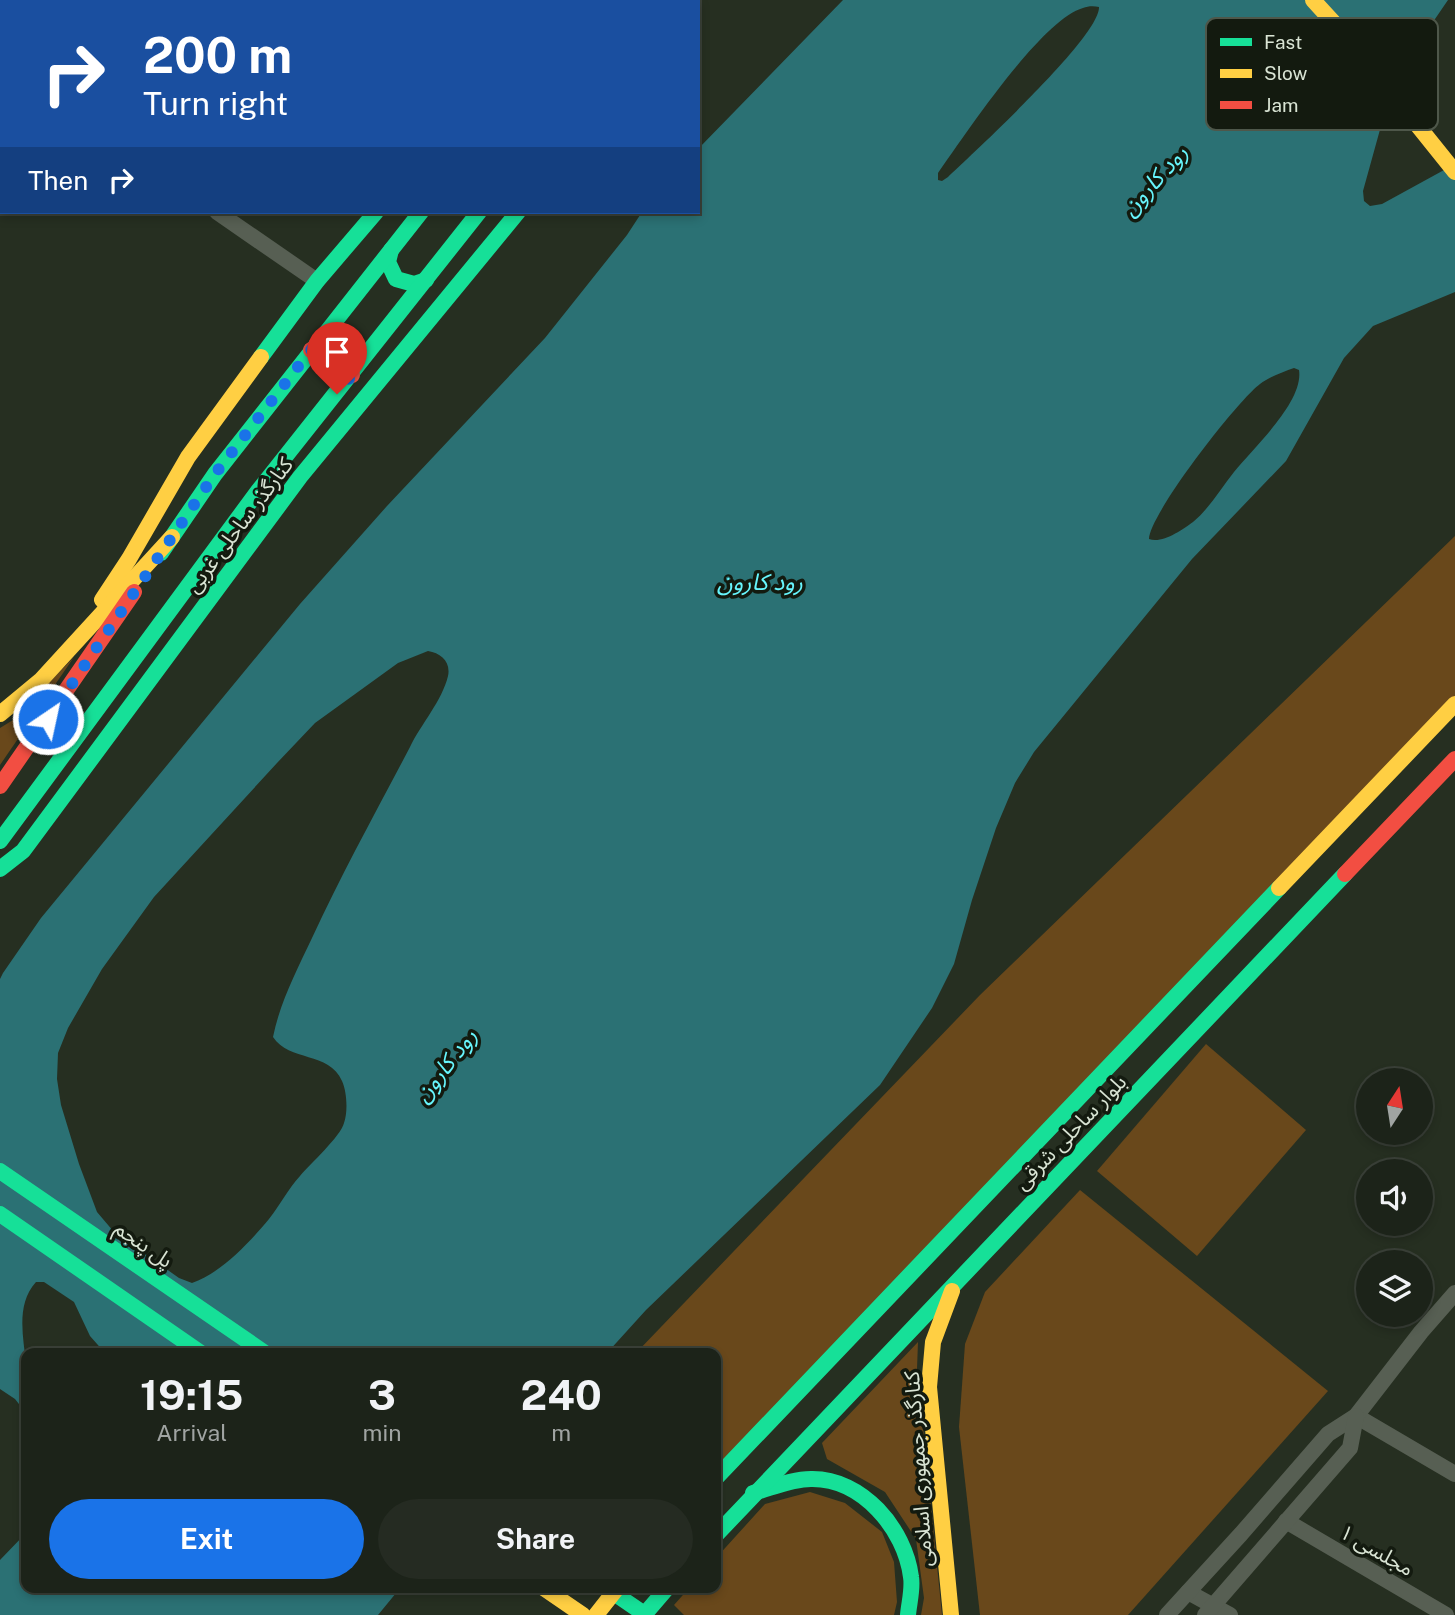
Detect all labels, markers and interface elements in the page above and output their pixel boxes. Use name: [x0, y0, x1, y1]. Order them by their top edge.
legend: [1206, 18, 1438, 130]
text: 200 m: [143, 26, 292, 84]
icon: right: [28, 28, 119, 119]
text: Fast: [1264, 31, 1302, 53]
text: Slow: [1264, 62, 1308, 84]
text: Turn right: [143, 85, 288, 122]
text: Jam: [1264, 94, 1298, 116]
water label: رود کارون: [1115, 139, 1194, 222]
icon: right: [102, 161, 140, 199]
text: Then: [28, 165, 88, 196]
pin: [307, 322, 367, 394]
icon: arrive: [318, 333, 356, 371]
street label: کنارگذر ساحلی غربی: [180, 452, 298, 597]
water label: رود کارون: [717, 568, 803, 596]
position arrow: [11, 682, 85, 756]
water label: رود کارون: [408, 1023, 483, 1108]
north arrow: [1356, 1068, 1433, 1144]
map controls: [1356, 1068, 1433, 1327]
street label: بلوار ساحلی شرقی: [1009, 1069, 1131, 1195]
button: sound: [1356, 1159, 1433, 1236]
street label: پل پنجم: [108, 1215, 178, 1275]
button: layers: [1356, 1250, 1433, 1327]
text: 19:15: [140, 1370, 243, 1419]
text: 3: [368, 1370, 396, 1419]
text: 240: [521, 1370, 602, 1419]
street label: کنارگذر جمهوری اسلامی: [899, 1370, 937, 1568]
text: Arrival: [156, 1419, 227, 1446]
text: min: [363, 1419, 402, 1446]
text: m: [551, 1419, 571, 1446]
button: Exit: [49, 1499, 364, 1579]
button: Share: [378, 1499, 693, 1579]
street label: مجلسی ۱: [1336, 1519, 1418, 1581]

